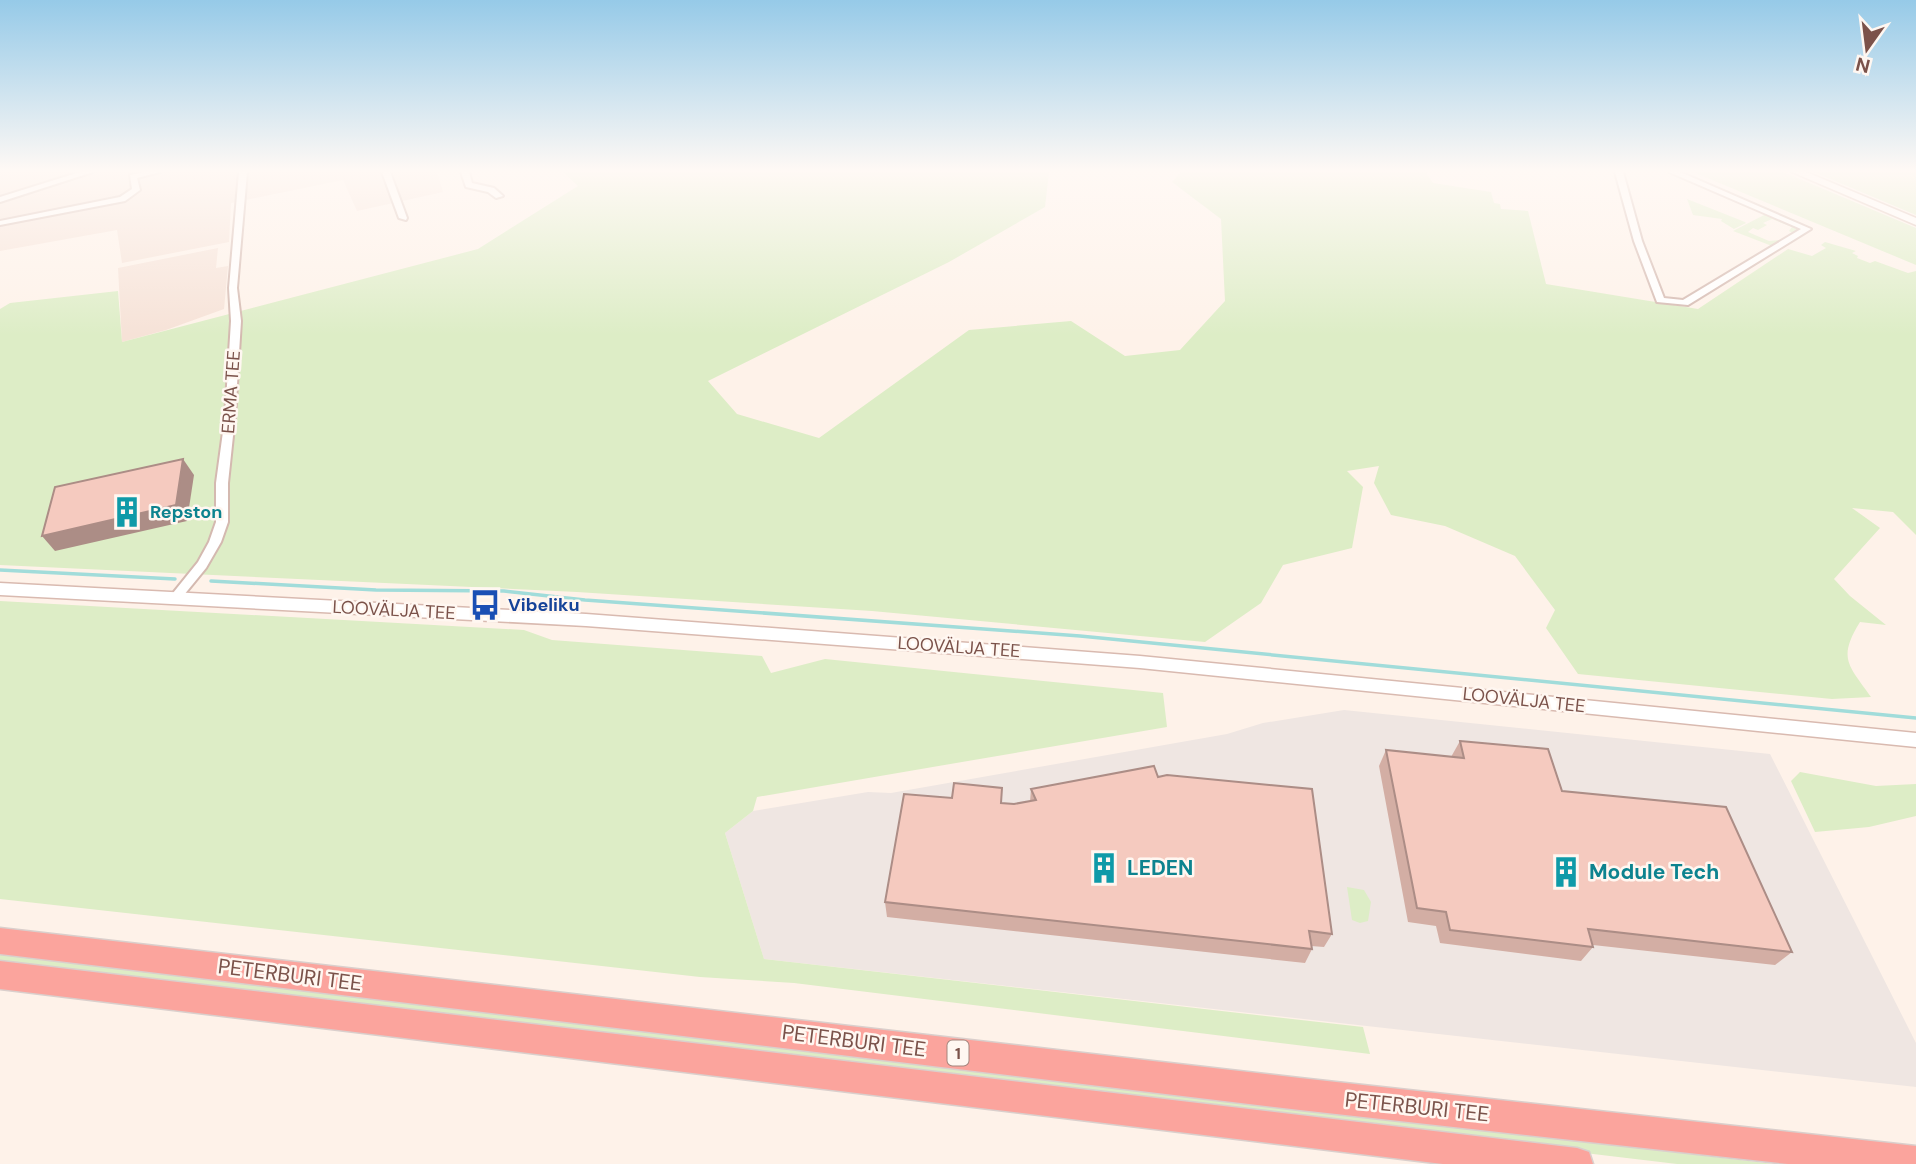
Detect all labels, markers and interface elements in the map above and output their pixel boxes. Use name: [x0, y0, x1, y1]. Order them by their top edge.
north arrow: [1832, 14, 1902, 84]
text: N: [1853, 51, 1873, 79]
street label: ERMA TEE: [216, 350, 246, 434]
building icon: Repston: [110, 495, 144, 529]
place label: Repston: [150, 500, 222, 524]
bus stop icon: Vibeliku: [468, 588, 502, 622]
place label: Vibeliku: [508, 593, 580, 617]
street label: LOOVÄLJA TEE: [332, 595, 456, 625]
street label: LOOVÄLJA TEE: [897, 631, 1021, 663]
street label: LOOVÄLJA TEE: [1462, 682, 1586, 718]
building icon: LEDEN: [1087, 851, 1121, 885]
place label: LEDEN: [1127, 854, 1193, 882]
building icon: Module Tech: [1549, 855, 1583, 889]
place label: Module Tech: [1589, 858, 1719, 886]
street label: PETERBURI TEE: [216, 952, 364, 998]
street label: PETERBURI TEE: [780, 1018, 928, 1064]
road number: 1: [948, 1040, 968, 1065]
street label: PETERBURI TEE: [1343, 1085, 1491, 1129]

